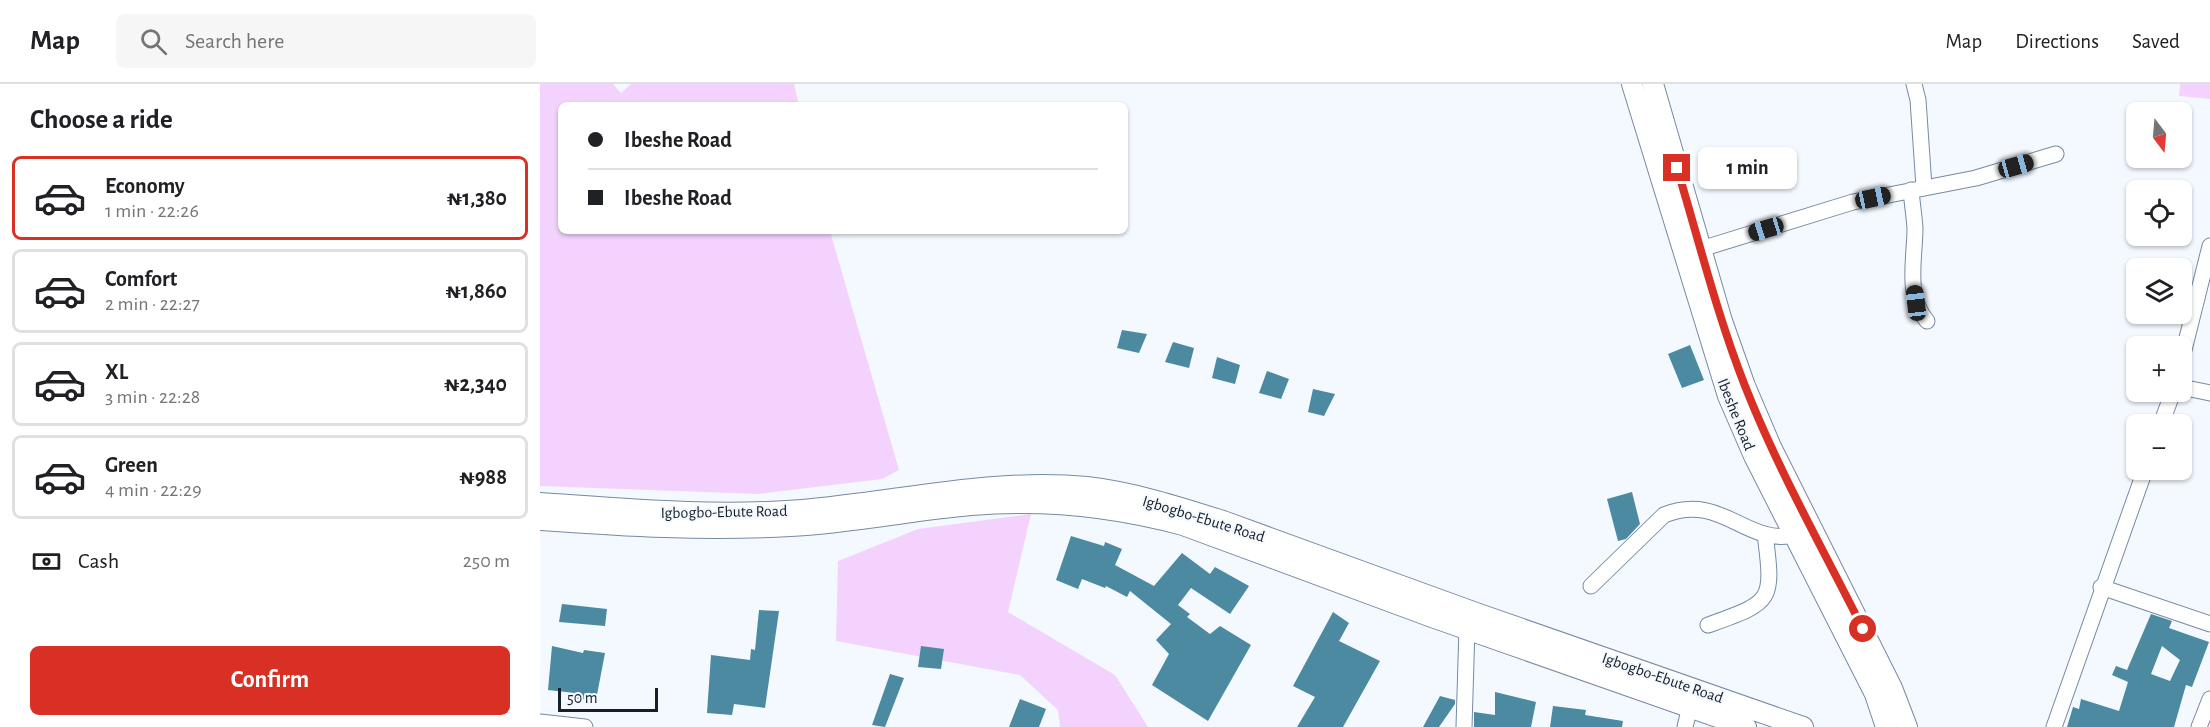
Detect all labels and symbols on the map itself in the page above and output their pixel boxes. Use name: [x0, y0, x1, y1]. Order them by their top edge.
north arrow: [2126, 102, 2192, 168]
callout: 1 min: [1698, 147, 1797, 189]
car: [1996, 152, 2036, 180]
route end: [1663, 154, 1690, 181]
car: [1854, 185, 1892, 211]
car: [1746, 215, 1786, 243]
car: [1905, 284, 1927, 322]
street label: Ibeshe Road: [1714, 376, 1758, 453]
street label: Igbogbo-Ebute Road: [1141, 493, 1267, 545]
street label: Igbogbo-Ebute Road: [660, 503, 788, 521]
route start: [1849, 615, 1876, 642]
street label: Igbogbo-Ebute Road: [1600, 650, 1725, 706]
scale bar: [558, 685, 658, 712]

